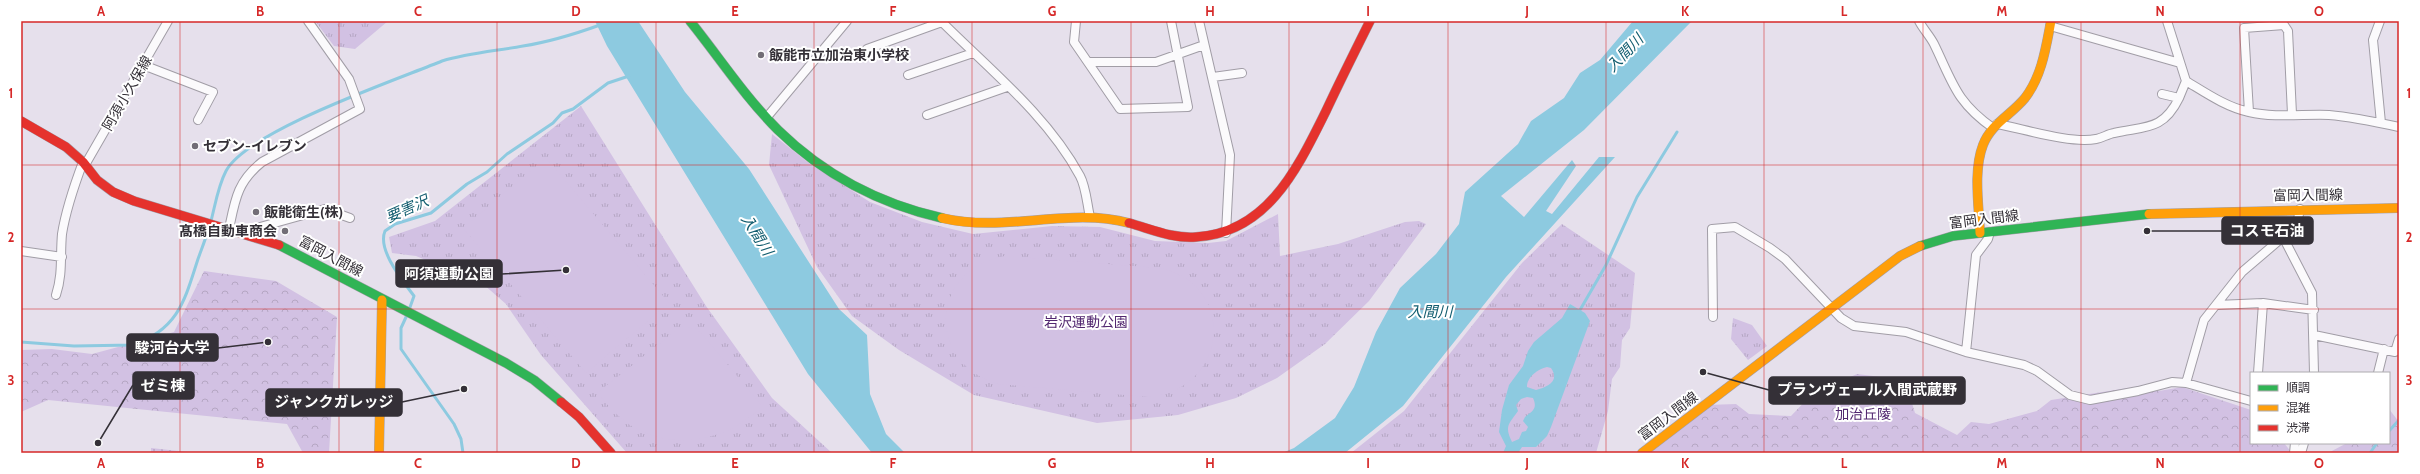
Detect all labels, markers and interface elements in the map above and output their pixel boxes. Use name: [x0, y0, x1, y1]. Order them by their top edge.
text: A: [97, 3, 106, 19]
text: B: [256, 3, 264, 19]
text: C: [414, 3, 422, 19]
text: D: [571, 3, 581, 19]
text: E: [731, 3, 739, 19]
text: F: [890, 3, 897, 19]
text: G: [1048, 3, 1057, 19]
text: H: [1205, 3, 1215, 19]
text: I: [1366, 3, 1370, 19]
text: J: [1524, 3, 1529, 19]
text: K: [1681, 3, 1690, 19]
text: L: [1841, 3, 1848, 19]
text: M: [1997, 3, 2008, 19]
text: N: [2155, 3, 2165, 19]
text: O: [2314, 3, 2324, 19]
water label: 入間川: [1603, 29, 1648, 75]
place label: 飯能市立加治東小学校: [769, 46, 909, 64]
marker: 飯能市立加治東小学校: [756, 50, 766, 60]
street label: 阿須小久保線: [98, 52, 156, 134]
text: 1: [9, 85, 13, 101]
text: 1: [2407, 85, 2411, 101]
place label: セブン-イレブン: [203, 137, 307, 155]
marker: セブン-イレブン: [190, 141, 200, 151]
street label: 富岡入間線: [2273, 185, 2343, 205]
water label: 要害沢: [383, 191, 433, 226]
place label: 飯能衛生(株): [264, 203, 343, 221]
street label: 富岡入間線: [1948, 206, 2020, 232]
marker: 飯能衛生(株): [251, 207, 261, 217]
water label: 入間川: [737, 211, 778, 261]
callout: コスモ石油: [2222, 217, 2313, 244]
place label: 髙橋自動車商会: [179, 222, 277, 240]
text: コスモ石油: [2229, 222, 2305, 240]
marker: 髙橋自動車商会: [280, 226, 290, 236]
text: 2: [8, 229, 15, 245]
text: 2: [2406, 229, 2413, 245]
street label: 富岡入間線: [296, 232, 366, 280]
callout: 阿須運動公園: [396, 260, 502, 287]
text: 阿須運動公園: [404, 265, 494, 283]
water label: 入間川: [1407, 303, 1454, 321]
park label: 岩沢運動公園: [1044, 313, 1128, 331]
callout: 駿河台大学: [127, 334, 218, 361]
text: 駿河台大学: [134, 339, 210, 357]
text: 3: [7, 372, 15, 388]
callout: ゼミ棟: [133, 372, 194, 399]
legend: [2250, 372, 2390, 444]
text: 3: [2405, 372, 2413, 388]
text: ゼミ棟: [140, 377, 186, 395]
callout: プランヴェール入間武蔵野: [1769, 377, 1965, 404]
text: 順調: [2286, 380, 2310, 395]
text: プランヴェール入間武蔵野: [1777, 381, 1957, 399]
street label: 富岡入間線: [1635, 388, 1701, 444]
callout: ジャンクガレッジ: [266, 389, 402, 416]
text: ジャンクガレッジ: [274, 393, 394, 411]
text: 混雑: [2286, 400, 2310, 415]
park label: 加治丘陵: [1835, 405, 1891, 423]
text: 渋滞: [2286, 420, 2310, 435]
text: A: [97, 455, 106, 471]
text: B: [256, 455, 264, 471]
text: C: [414, 455, 422, 471]
text: D: [571, 455, 581, 471]
text: E: [731, 455, 739, 471]
text: F: [890, 455, 897, 471]
text: G: [1048, 455, 1057, 471]
text: H: [1205, 455, 1215, 471]
text: I: [1366, 455, 1370, 471]
text: J: [1524, 455, 1529, 471]
text: K: [1681, 455, 1690, 471]
text: L: [1841, 455, 1848, 471]
text: M: [1997, 455, 2008, 471]
text: N: [2155, 455, 2165, 471]
text: O: [2314, 455, 2324, 471]

